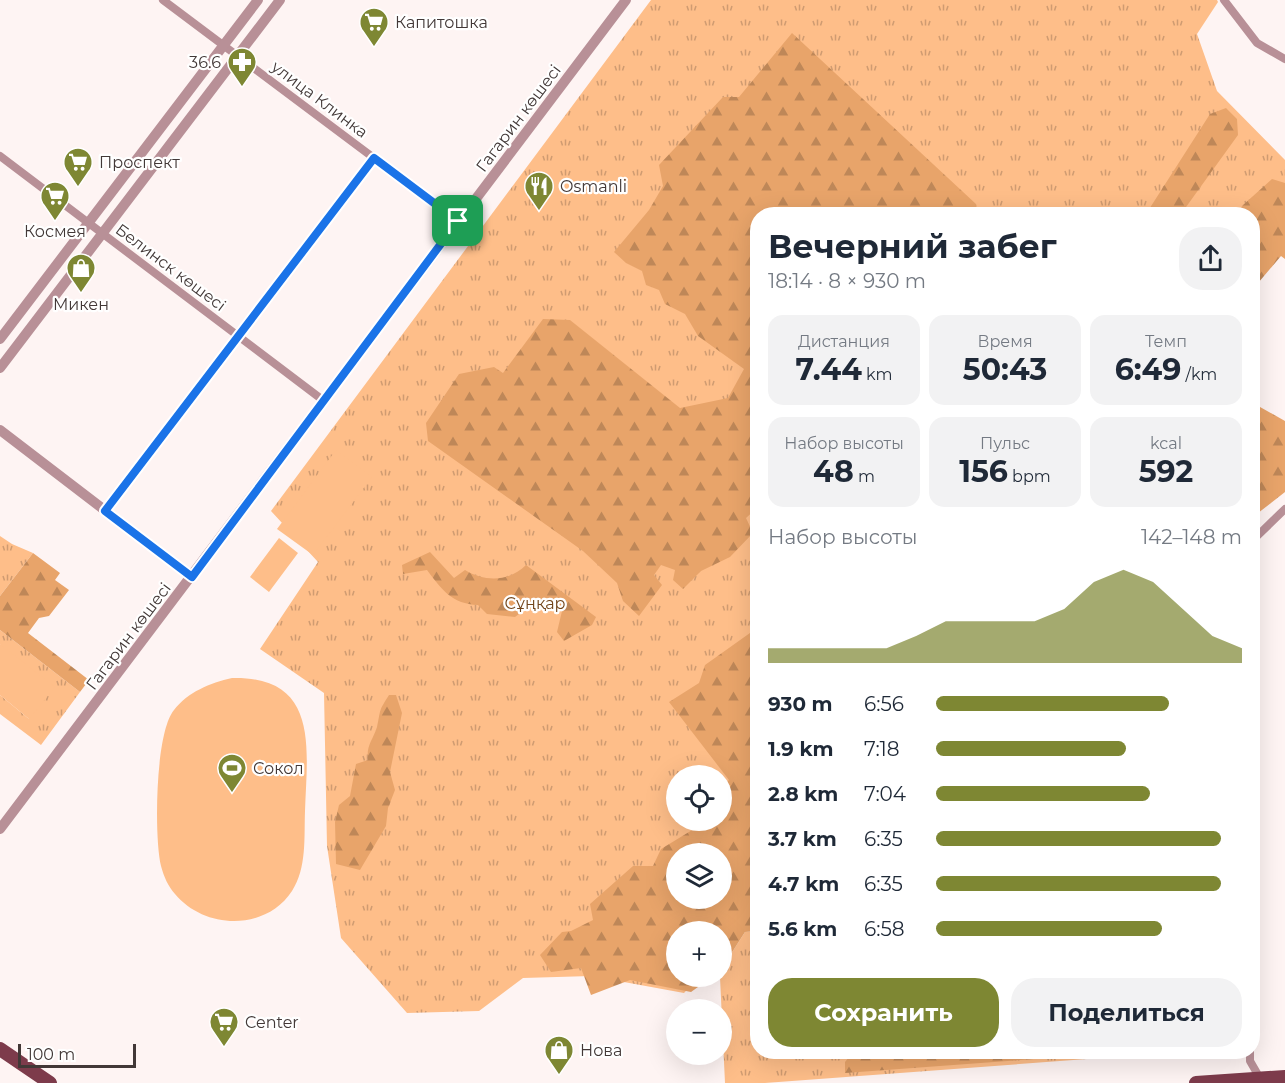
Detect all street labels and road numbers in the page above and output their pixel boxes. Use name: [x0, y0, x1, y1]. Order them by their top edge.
street label: улица Клинка: [267, 56, 372, 142]
street label: Гагарин көшесі: [472, 61, 565, 176]
street label: Белинск көшесі: [112, 220, 230, 315]
street label: Гагарин көшесі: [82, 579, 175, 694]

